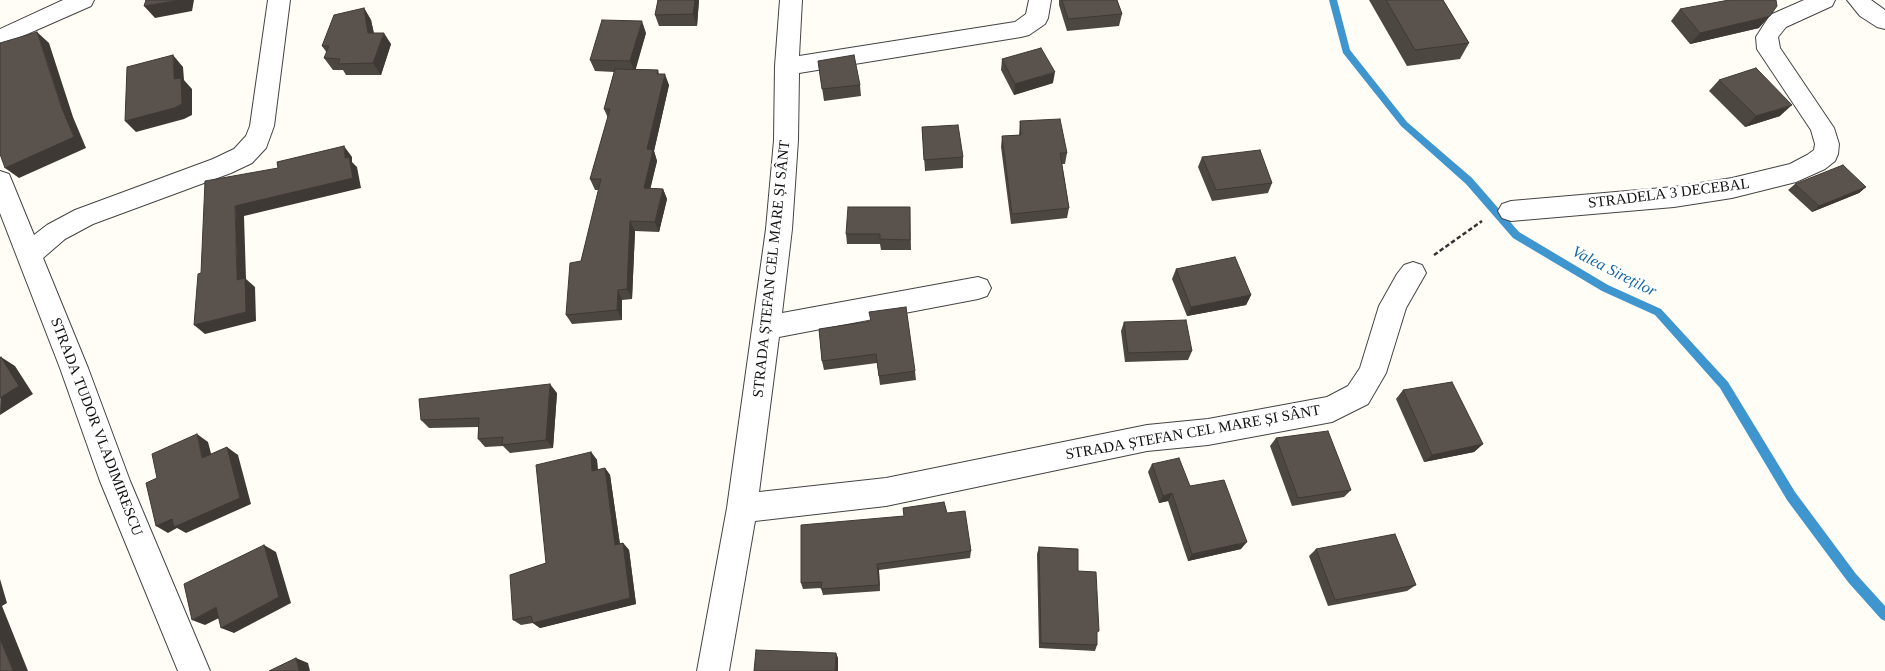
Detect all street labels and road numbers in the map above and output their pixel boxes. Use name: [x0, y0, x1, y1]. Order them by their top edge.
street label: STRADA ȘTEFAN CEL MARE ȘI SÂNT: [750, 140, 794, 398]
street label: STRADELA 3 DECEBAL: [1587, 175, 1751, 213]
street label: STRADA TUDOR VLADIMIRESCU: [46, 315, 146, 539]
street label: STRADA ȘTEFAN CEL MARE ȘI SÂNT: [1064, 402, 1322, 464]

